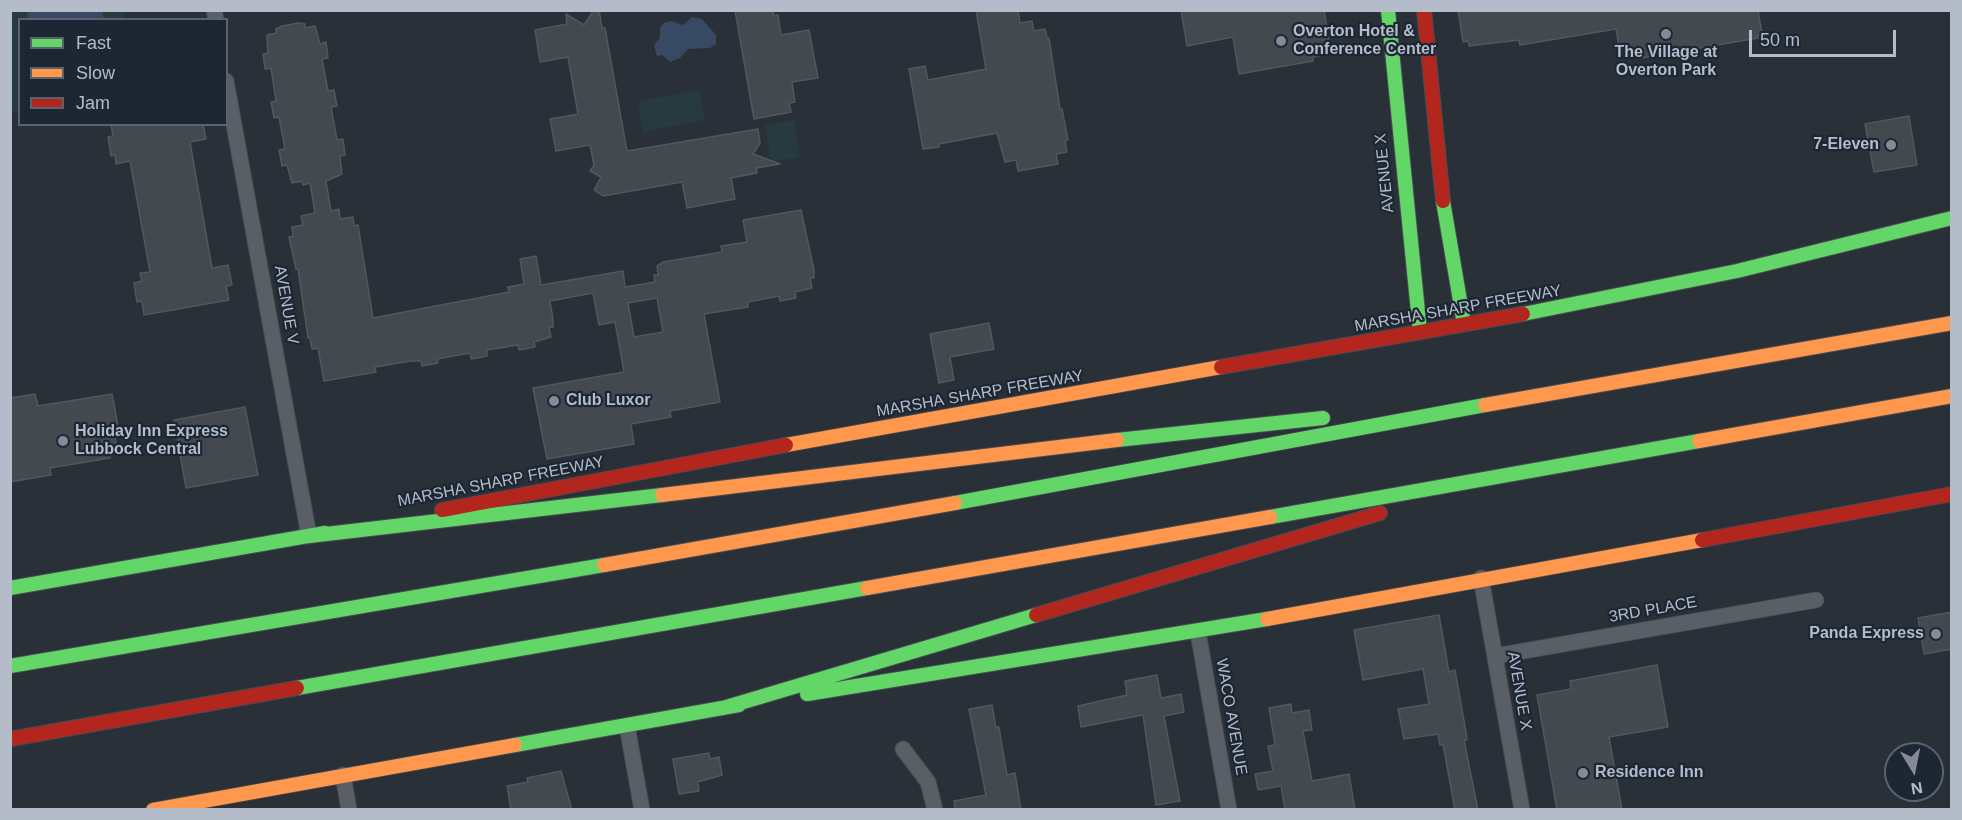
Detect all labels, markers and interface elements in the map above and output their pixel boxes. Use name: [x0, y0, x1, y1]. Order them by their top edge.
legend: [18, 18, 228, 126]
scale bar: [1752, 18, 1899, 56]
place label: Overton Hotel & Conference Center: [1293, 22, 1436, 60]
marker: The Village at Overton Park: [1659, 27, 1673, 41]
text: 50 m: [1760, 30, 1800, 50]
text: Fast: [76, 33, 111, 53]
marker: Overton Hotel & Conference Center: [1274, 34, 1288, 48]
place label: The Village at Overton Park: [1615, 43, 1717, 81]
text: Slow: [76, 63, 115, 83]
text: Jam: [76, 93, 110, 113]
street label: AVENUE X: [1371, 132, 1399, 214]
place label: 7-Eleven: [1813, 135, 1879, 155]
marker: 7-Eleven: [1884, 138, 1898, 152]
street label: AVENUE V: [270, 264, 302, 346]
street label: MARSHA SHARP FREEWAY: [1353, 281, 1563, 337]
street label: MARSHA SHARP FREEWAY: [875, 366, 1085, 422]
place label: Club Luxor: [566, 391, 650, 411]
marker: Club Luxor: [547, 394, 561, 408]
place label: Holiday Inn Express Lubbock Central: [75, 422, 228, 460]
marker: Holiday Inn Express Lubbock Central: [56, 434, 70, 448]
street label: MARSHA SHARP FREEWAY: [396, 453, 606, 511]
street label: 3RD PLACE: [1608, 593, 1698, 627]
place label: Panda Express: [1809, 624, 1924, 644]
marker: Panda Express: [1929, 627, 1943, 641]
street label: AVENUE X: [1503, 650, 1535, 732]
street label: WACO AVENUE: [1211, 657, 1251, 777]
north arrow: [1884, 742, 1944, 802]
place label: Residence Inn: [1595, 763, 1703, 783]
marker: Residence Inn: [1576, 766, 1590, 780]
text: N: [1910, 779, 1924, 798]

